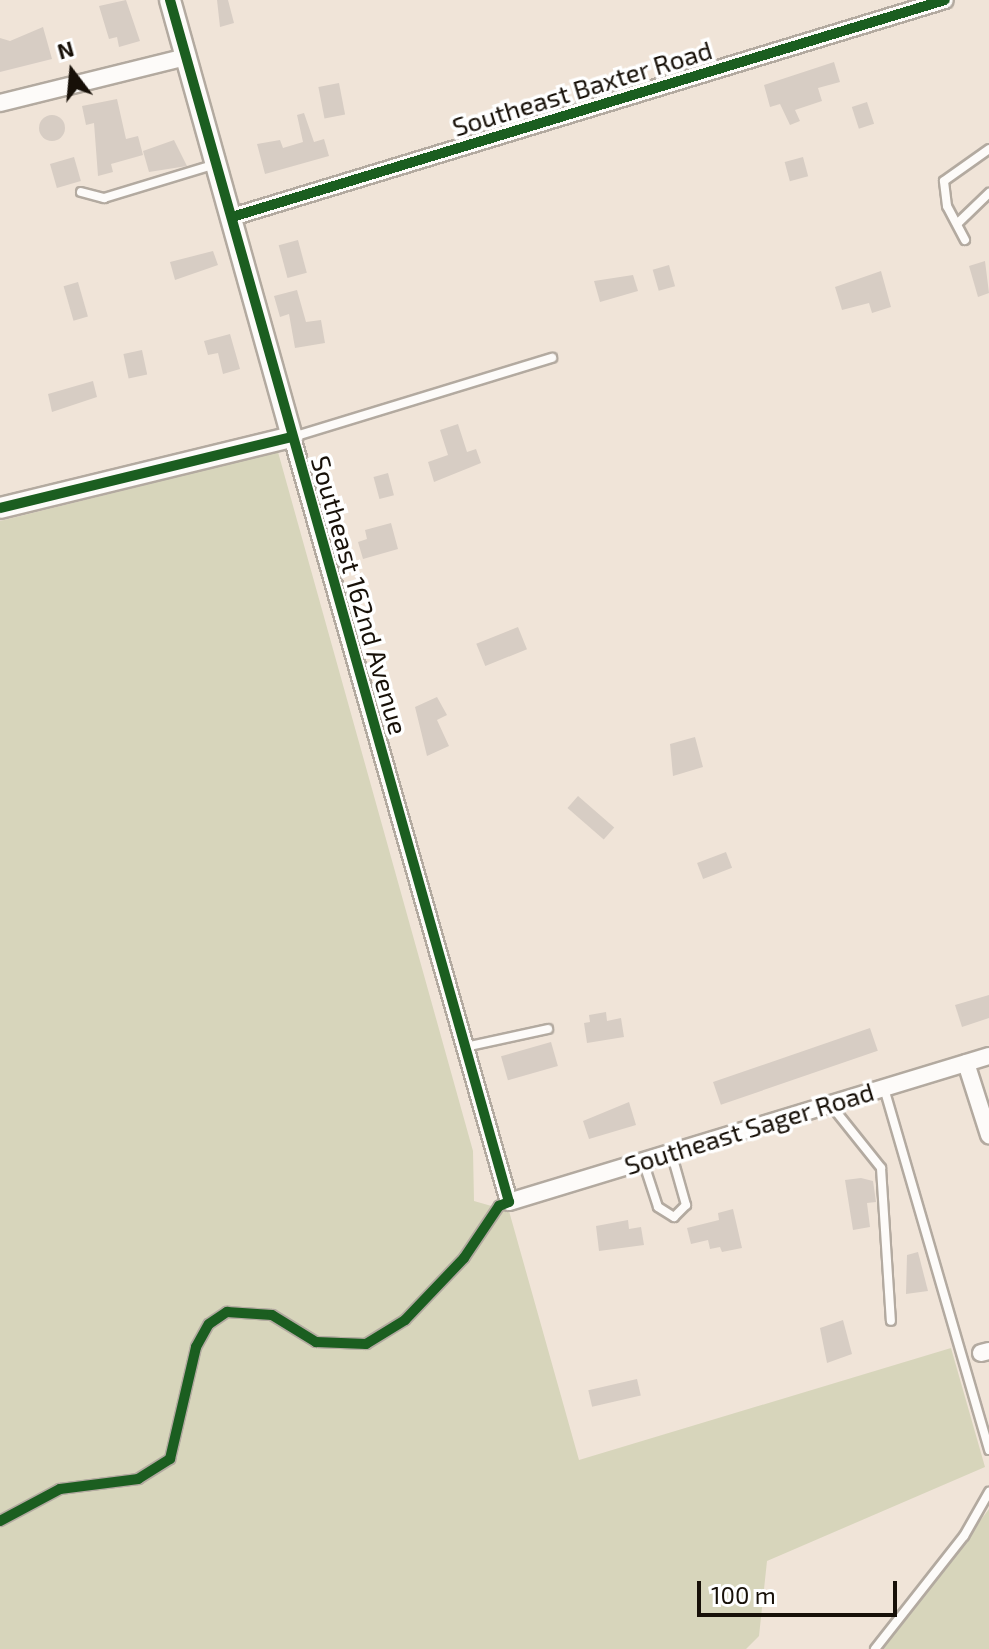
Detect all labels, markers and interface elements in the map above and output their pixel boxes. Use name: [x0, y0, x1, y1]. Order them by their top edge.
north arrow: [32, 32, 112, 112]
text: N: [54, 34, 77, 64]
street label: Southeast Baxter Road: [448, 34, 716, 142]
street label: Southeast 162nd Avenue: [305, 452, 415, 738]
street label: Southeast Sager Road: [620, 1075, 878, 1181]
scale bar: [701, 1565, 901, 1615]
text: 100 m: [711, 1580, 776, 1609]

